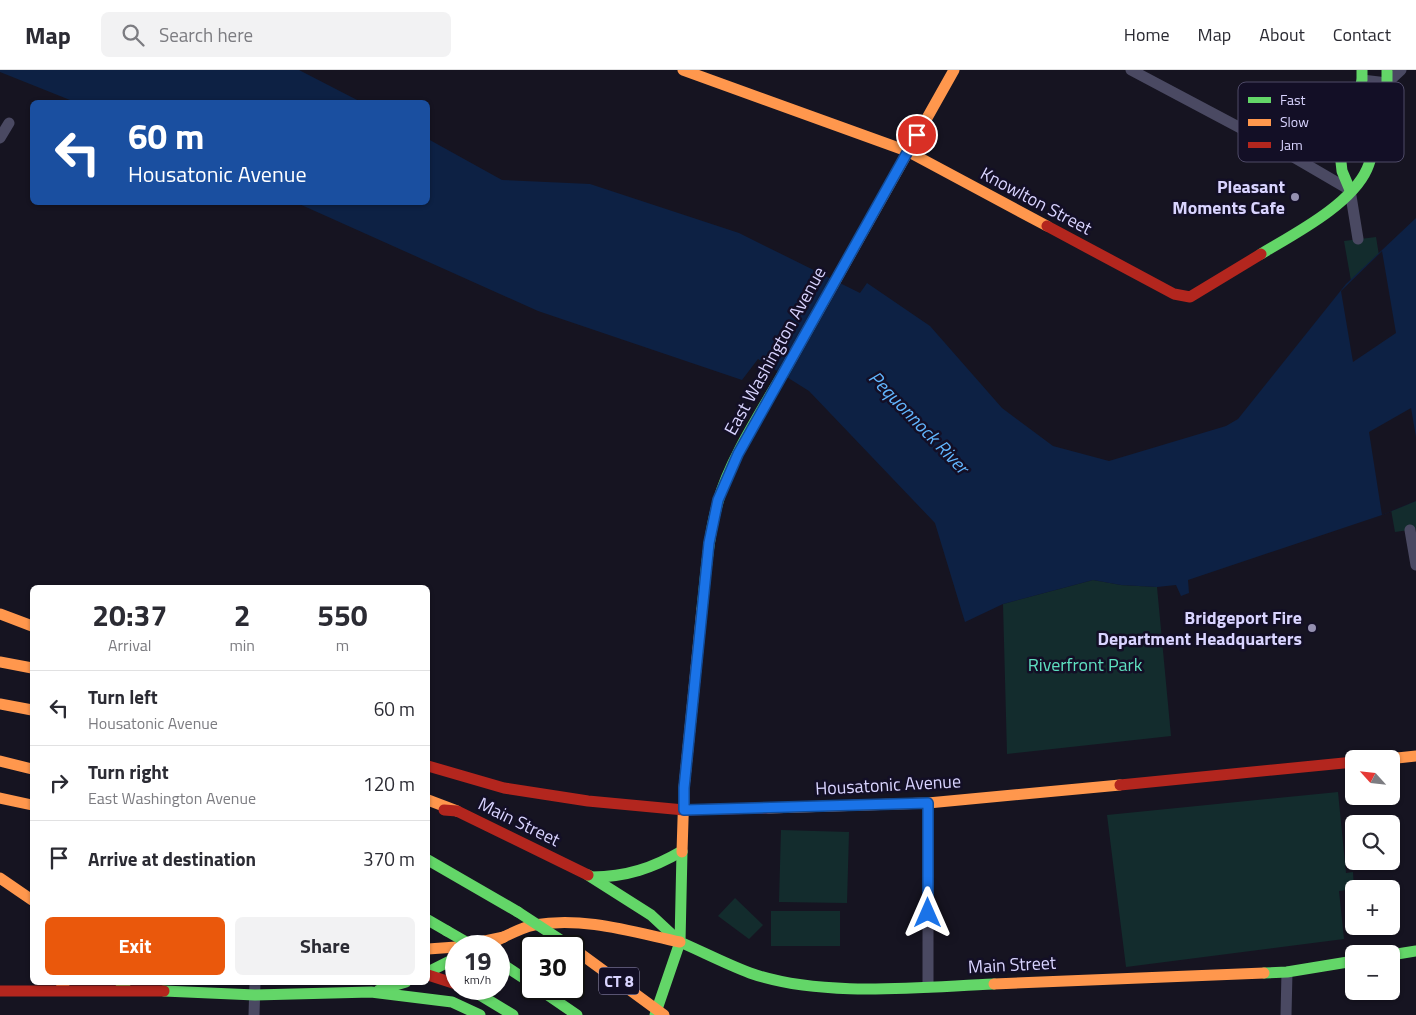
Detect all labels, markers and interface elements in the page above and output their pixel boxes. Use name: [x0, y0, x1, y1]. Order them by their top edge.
search box: [101, 12, 451, 57]
text: Map: [25, 17, 71, 53]
text: Search here: [159, 20, 253, 49]
icon: search: [119, 21, 147, 49]
text: Home: [1124, 21, 1170, 48]
text: Map: [1198, 21, 1231, 48]
text: About: [1259, 21, 1305, 48]
text: Contact: [1333, 21, 1391, 48]
legend: [1238, 82, 1404, 162]
text: Fast: [1280, 89, 1305, 110]
text: 60 m: [128, 109, 204, 163]
text: Slow: [1280, 111, 1309, 132]
pin: [896, 114, 938, 156]
icon: left: [45, 120, 110, 185]
icon: arrive: [903, 121, 931, 149]
text: Jam: [1280, 134, 1303, 155]
text: Housatonic Avenue: [128, 157, 307, 191]
street label: Knowlton Street: [976, 160, 1097, 242]
place label: Pleasant Moments Cafe: [1172, 173, 1285, 221]
marker: Pleasant Moments Cafe: [1289, 191, 1301, 203]
street label: East Washington Avenue: [717, 262, 832, 440]
water label: Pequonnock River: [862, 363, 978, 481]
text: 20:37: [92, 592, 167, 638]
text: 2: [234, 592, 251, 638]
text: 550: [317, 592, 368, 638]
place label: Bridgeport Fire Department Headquarters: [1097, 604, 1302, 652]
marker: Bridgeport Fire Department Headquarters: [1306, 622, 1318, 634]
text: Arrival: [108, 633, 151, 657]
text: min: [229, 633, 255, 657]
text: m: [336, 633, 349, 657]
park label: Riverfront Park: [1028, 651, 1143, 678]
text: Turn left: [88, 682, 158, 711]
icon: left: [45, 694, 73, 722]
text: 60 m: [374, 694, 415, 723]
text: Housatonic Avenue: [88, 711, 218, 735]
north arrow: [1345, 750, 1400, 805]
map controls: [1345, 750, 1400, 1000]
text: Turn right: [88, 757, 169, 786]
street label: Housatonic Avenue: [814, 767, 962, 802]
icon: right: [45, 769, 73, 797]
text: 120 m: [363, 769, 415, 798]
text: East Washington Avenue: [88, 786, 256, 810]
street label: Main Street: [474, 790, 565, 853]
button: search: [1345, 815, 1400, 870]
icon: arrive: [45, 844, 73, 872]
text: Arrive at destination: [88, 844, 256, 873]
text: 370 m: [363, 844, 415, 873]
button: +: [1345, 880, 1400, 935]
position arrow: [901, 886, 953, 938]
button: Exit: [45, 917, 225, 975]
button: Share: [235, 917, 415, 975]
speed limit sign: 30: [520, 935, 585, 1000]
text: 19: [463, 942, 492, 980]
button: −: [1345, 945, 1400, 1000]
street label: Main Street: [967, 949, 1057, 980]
road number: CT 8: [599, 968, 639, 994]
text: km/h: [464, 970, 491, 989]

